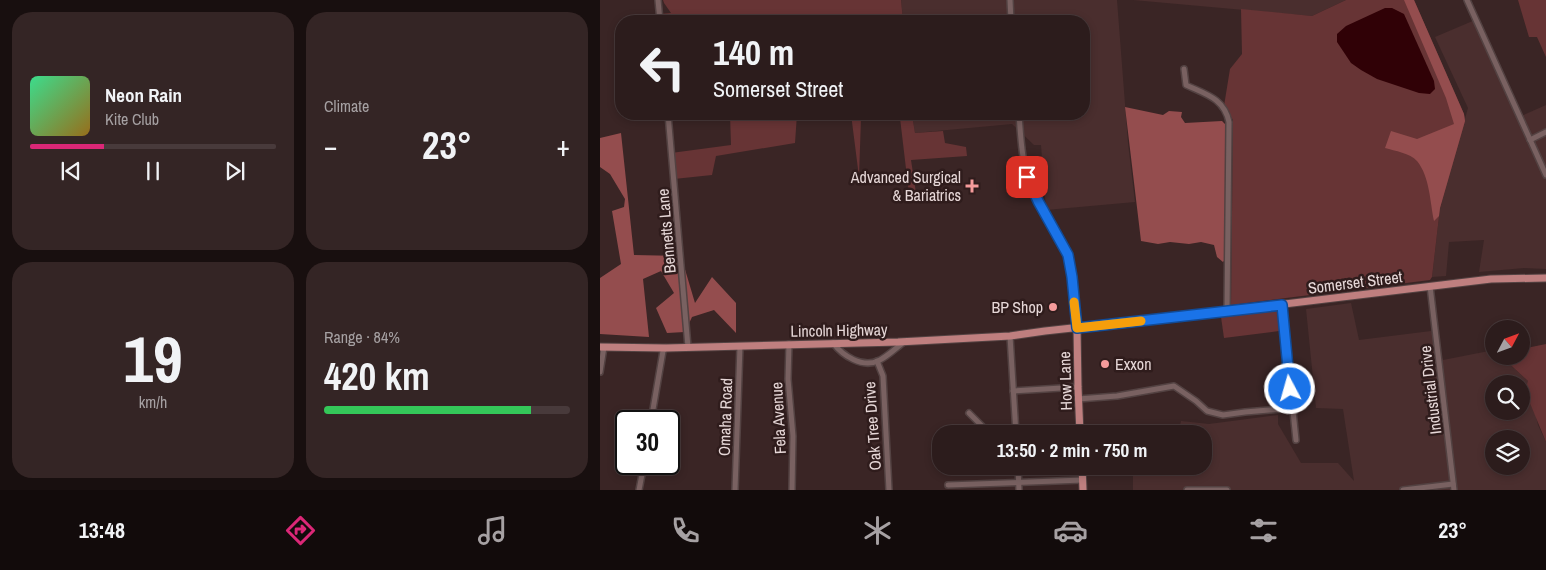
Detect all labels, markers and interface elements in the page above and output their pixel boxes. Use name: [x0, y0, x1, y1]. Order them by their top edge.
text: 140 m: [713, 29, 794, 76]
icon: left: [630, 35, 695, 100]
text: Somerset Street: [713, 74, 843, 104]
text: Neon Rain: [105, 82, 182, 108]
text: Climate: [324, 95, 369, 117]
text: Kite Club: [105, 108, 159, 130]
text: 23°: [422, 120, 472, 171]
text: −: [324, 127, 337, 165]
text: +: [557, 127, 570, 165]
pin: [1006, 156, 1048, 198]
icon: previous: [57, 157, 85, 185]
icon: pause: [139, 157, 167, 185]
icon: next: [221, 157, 249, 185]
icon: arrive: [1013, 163, 1041, 191]
place label: Advanced Surgical & Bariatrics: [850, 166, 961, 206]
marker: Advanced Surgical & Bariatrics: [965, 179, 979, 193]
street label: Bennetts Lane: [651, 188, 681, 274]
street label: Somerset Street: [1307, 265, 1404, 299]
place label: BP Shop: [991, 296, 1043, 318]
marker: BP Shop: [1047, 301, 1059, 313]
text: 19: [123, 315, 183, 402]
street label: Lincoln Highway: [790, 318, 888, 342]
north arrow: [1485, 320, 1530, 365]
map controls: [1485, 320, 1530, 475]
text: Range · 84%: [324, 326, 400, 348]
street label: Industrial Drive: [1414, 345, 1446, 435]
text: 420 km: [324, 351, 430, 402]
street label: How Lane: [1053, 351, 1077, 411]
place label: Exxon: [1115, 353, 1151, 375]
marker: Exxon: [1099, 358, 1111, 370]
position arrow: [1263, 362, 1315, 414]
button: search: [1485, 375, 1530, 420]
street label: Omaha Road: [713, 378, 737, 456]
street label: Fela Avenue: [765, 381, 791, 455]
street label: Oak Tree Drive: [858, 381, 886, 471]
text: km/h: [139, 391, 167, 413]
speed limit sign: 30: [615, 410, 680, 475]
button: layers: [1485, 430, 1530, 475]
text: 13:50 · 2 min · 750 m: [997, 437, 1147, 463]
icon: directions: [283, 513, 318, 548]
icon: music: [475, 513, 510, 548]
icon: phone: [668, 513, 703, 548]
icon: climate: [860, 513, 895, 548]
icon: car: [1053, 513, 1088, 548]
icon: filters: [1246, 513, 1281, 548]
text: 13:48: [79, 515, 125, 545]
text: 23°: [1438, 515, 1467, 545]

